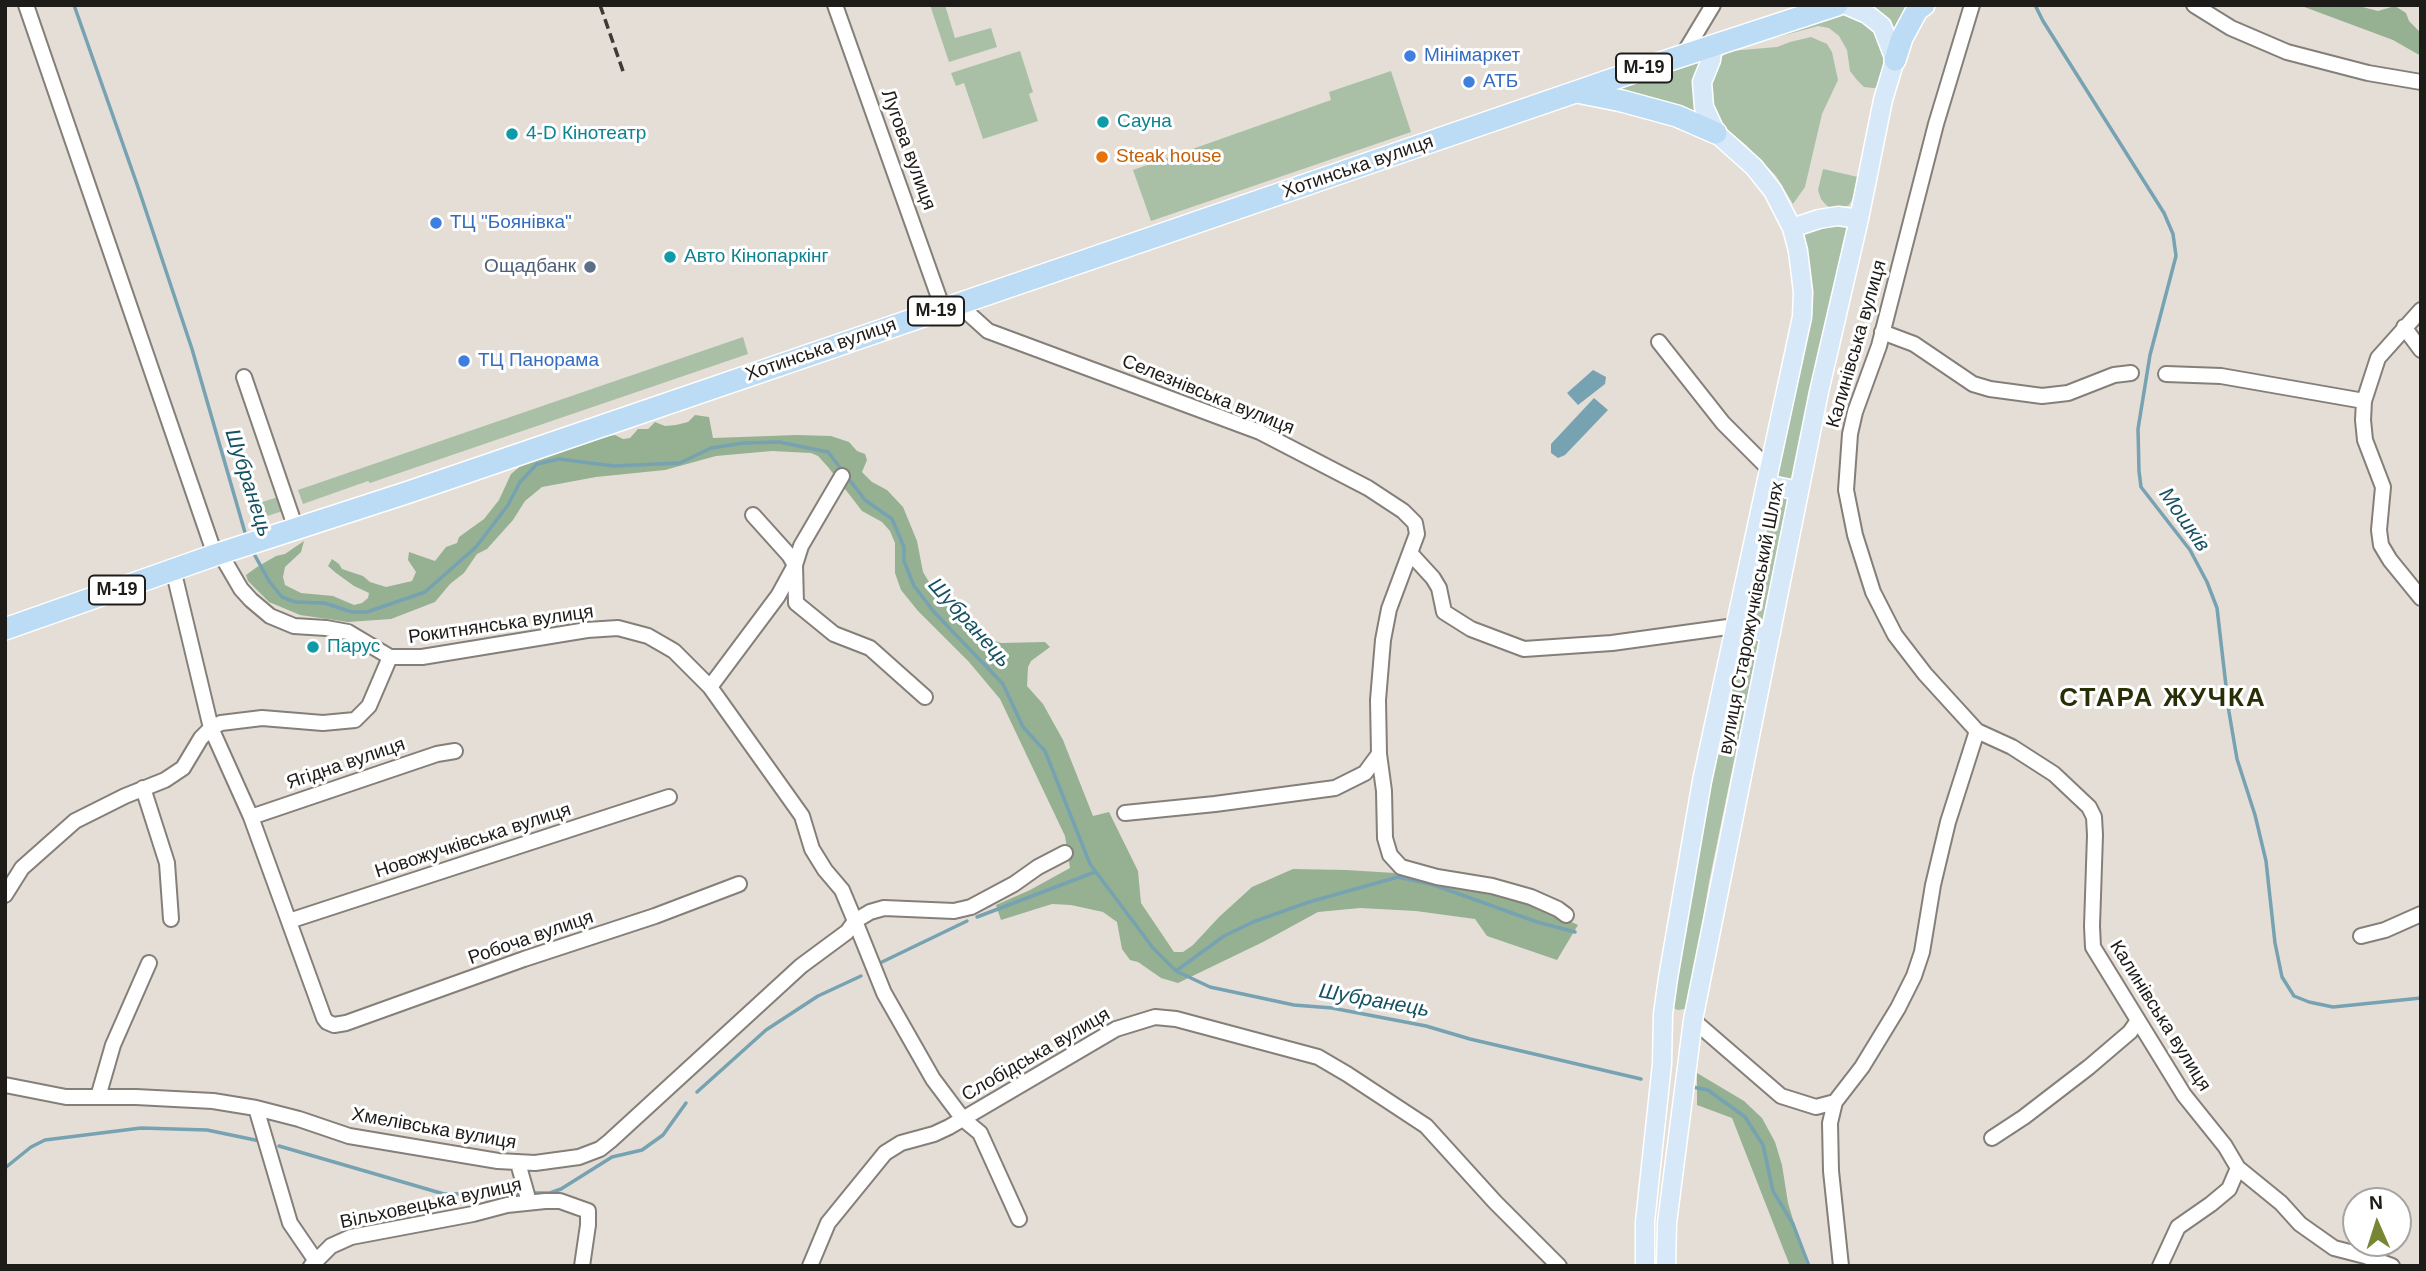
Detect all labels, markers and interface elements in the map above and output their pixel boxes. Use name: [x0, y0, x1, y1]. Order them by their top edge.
place label: Мінімаркет: [1424, 45, 1520, 67]
marker: Мінімаркет: [1402, 48, 1418, 64]
road number: М-19: [1616, 54, 1672, 82]
place label: АТБ: [1483, 71, 1518, 93]
marker: АТБ: [1461, 74, 1477, 90]
street label: Лугова вулиця: [876, 87, 940, 213]
place label: Сауна: [1117, 111, 1172, 133]
marker: Сауна: [1095, 114, 1111, 130]
place label: 4-D Кінотеатр: [526, 123, 646, 145]
marker: 4-D Кінотеатр: [504, 126, 520, 142]
street label: Хотинська вулиця: [1280, 130, 1436, 204]
place label: Steak house: [1116, 146, 1222, 168]
marker: Steak house: [1094, 149, 1110, 165]
place label: ТЦ "Боянівка": [450, 212, 572, 234]
marker: ТЦ "Боянівка": [428, 215, 444, 231]
place label: Авто Кінопаркінг: [684, 246, 828, 268]
marker: Авто Кінопаркінг: [662, 249, 678, 265]
place label: Ощадбанк: [484, 256, 576, 278]
street label: Калинівська вулиця: [1822, 257, 1892, 431]
marker: Ощадбанк: [582, 259, 598, 275]
road number: М-19: [908, 296, 964, 326]
street label: Хотинська вулиця: [743, 313, 899, 387]
place label: ТЦ Панорама: [478, 350, 599, 372]
street label: Селезнівська вулиця: [1119, 350, 1297, 440]
marker: ТЦ Панорама: [456, 353, 472, 369]
water label: Шубранець: [219, 426, 277, 540]
street label: вулиця Старожучківський Шлях: [1714, 479, 1790, 757]
water label: Мошків: [2153, 483, 2215, 557]
water label: Шубранець: [922, 573, 1016, 673]
road number: М-19: [89, 576, 145, 604]
street label: Рокитнянська вулиця: [407, 601, 595, 649]
place label: Парус: [327, 636, 380, 658]
marker: Парус: [305, 639, 321, 655]
district label: СТАРА ЖУЧКА: [2061, 683, 2265, 715]
street label: Ягідна вулиця: [284, 733, 408, 795]
street label: Новожучківська вулиця: [372, 799, 574, 883]
street label: Робоча вулиця: [465, 906, 597, 970]
street label: Калинівська вулиця: [2104, 936, 2216, 1096]
water label: Шубранець: [1317, 979, 1431, 1023]
street label: Слобідська вулиця: [958, 1003, 1114, 1107]
street label: Хмелівська вулиця: [350, 1103, 518, 1155]
street label: Вільховецька вулиця: [338, 1174, 524, 1234]
north arrow: [2342, 1187, 2412, 1257]
text: N: [2369, 1192, 2383, 1213]

